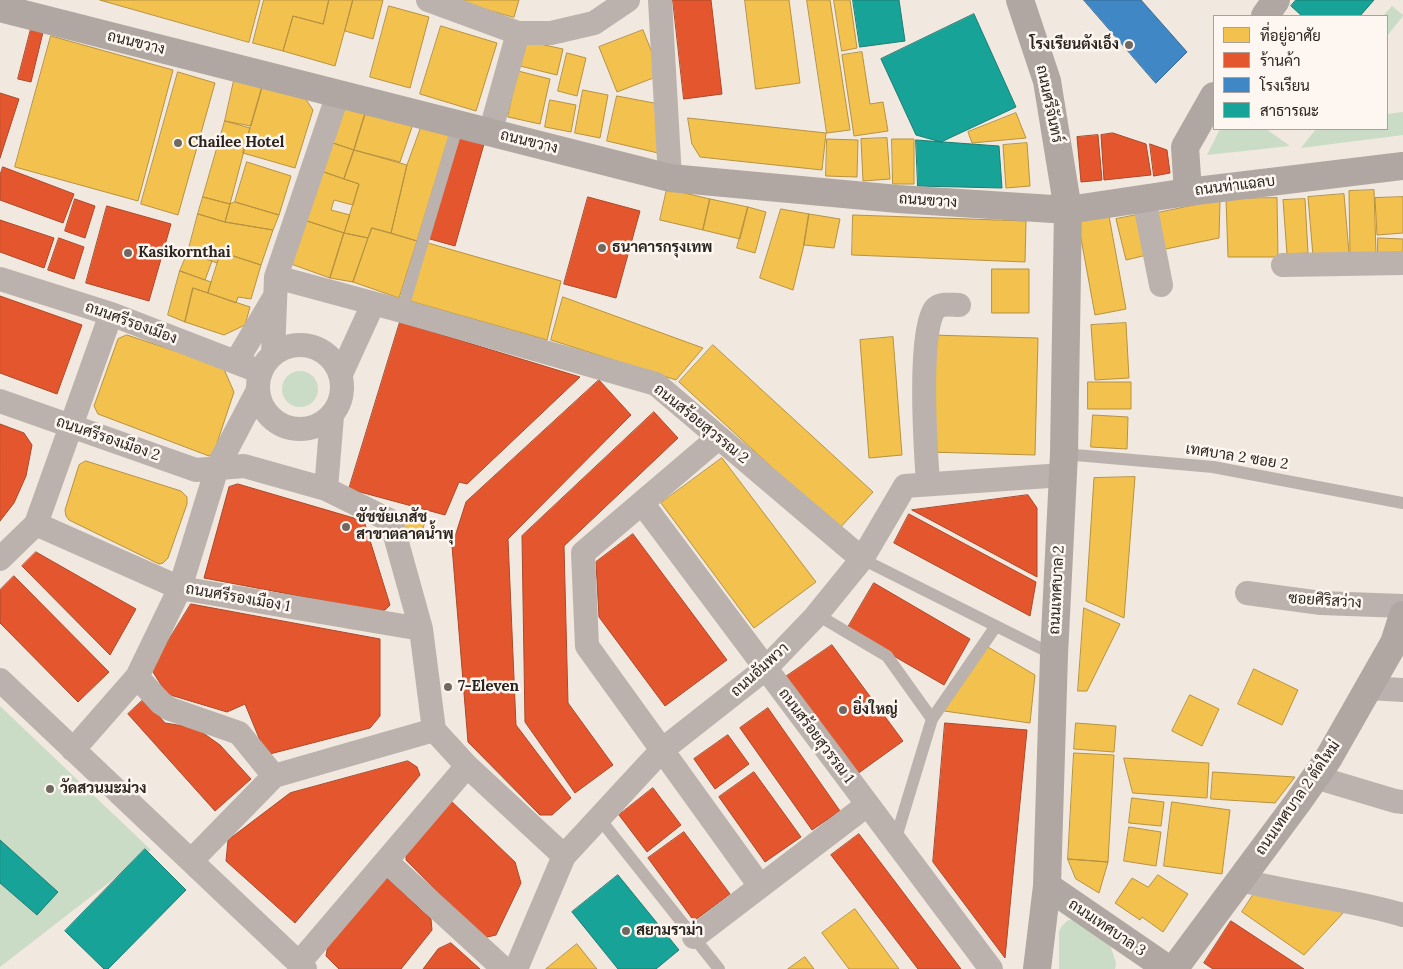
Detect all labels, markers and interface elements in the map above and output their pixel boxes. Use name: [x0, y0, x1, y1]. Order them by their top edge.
legend: [1213, 15, 1388, 130]
text: ที่อยู่อาศัย: [1260, 26, 1321, 45]
street label: ถนนขวาง: [105, 27, 167, 59]
place label: โรงเรียนตังเอ็ง: [1029, 36, 1119, 54]
marker: โรงเรียนตังเอ็ง: [1123, 39, 1135, 51]
text: ร้านค้า: [1260, 51, 1300, 70]
street label: ถนนศรีจันทร์: [1032, 63, 1066, 145]
text: โรงเรียน: [1260, 76, 1310, 95]
text: สาธารณะ: [1260, 101, 1319, 120]
street label: ถนนขวาง: [498, 126, 560, 158]
place label: Chailee Hotel: [188, 134, 284, 152]
marker: Chailee Hotel: [172, 137, 184, 149]
street label: ถนนท่าแฉลบ: [1194, 172, 1276, 200]
street label: ถนนขวาง: [898, 190, 958, 212]
place label: ธนาคารกรุงเทพ: [612, 239, 712, 257]
marker: ธนาคารกรุงเทพ: [596, 242, 608, 254]
place label: Kasikornthai: [138, 244, 231, 262]
marker: Kasikornthai: [122, 247, 134, 259]
street label: ถนนศรีรองเมือง: [83, 298, 179, 348]
street label: ถนนสร้อยสุวรรณ 2: [650, 380, 752, 468]
street label: ถนนศรีรองเมือง 2: [54, 413, 162, 465]
street label: เทศบาล 2 ซอย 2: [1184, 440, 1290, 474]
place label: ชัชชัยเภสัช สาขาตลาดน้ำพุ: [356, 509, 454, 544]
marker: ชัชชัยเภสัช สาขาตลาดน้ำพุ: [340, 521, 352, 533]
street label: ถนนเทศบาล 2: [1046, 545, 1068, 635]
street label: ถนนศรีรองเมือง 1: [184, 580, 292, 616]
street label: ซอยศิริสว่าง: [1288, 589, 1362, 613]
street label: ถนนอัมพวา: [727, 639, 793, 701]
place label: 7-Eleven: [458, 678, 519, 696]
marker: 7-Eleven: [442, 681, 454, 693]
street label: ถนนสร้อยสุวรรณ 1: [775, 685, 857, 787]
place label: ยิ่งใหญ่: [853, 701, 898, 719]
marker: ยิ่งใหญ่: [837, 704, 849, 716]
street label: ถนนเทศบาล 2 ตัดใหม่: [1252, 737, 1344, 859]
place label: วัดสวนมะม่วง: [60, 780, 146, 798]
marker: วัดสวนมะม่วง: [44, 783, 56, 795]
street label: ถนนเทศบาล 3: [1065, 896, 1149, 960]
place label: สยามราม่า: [636, 922, 703, 940]
marker: สยามราม่า: [620, 925, 632, 937]

